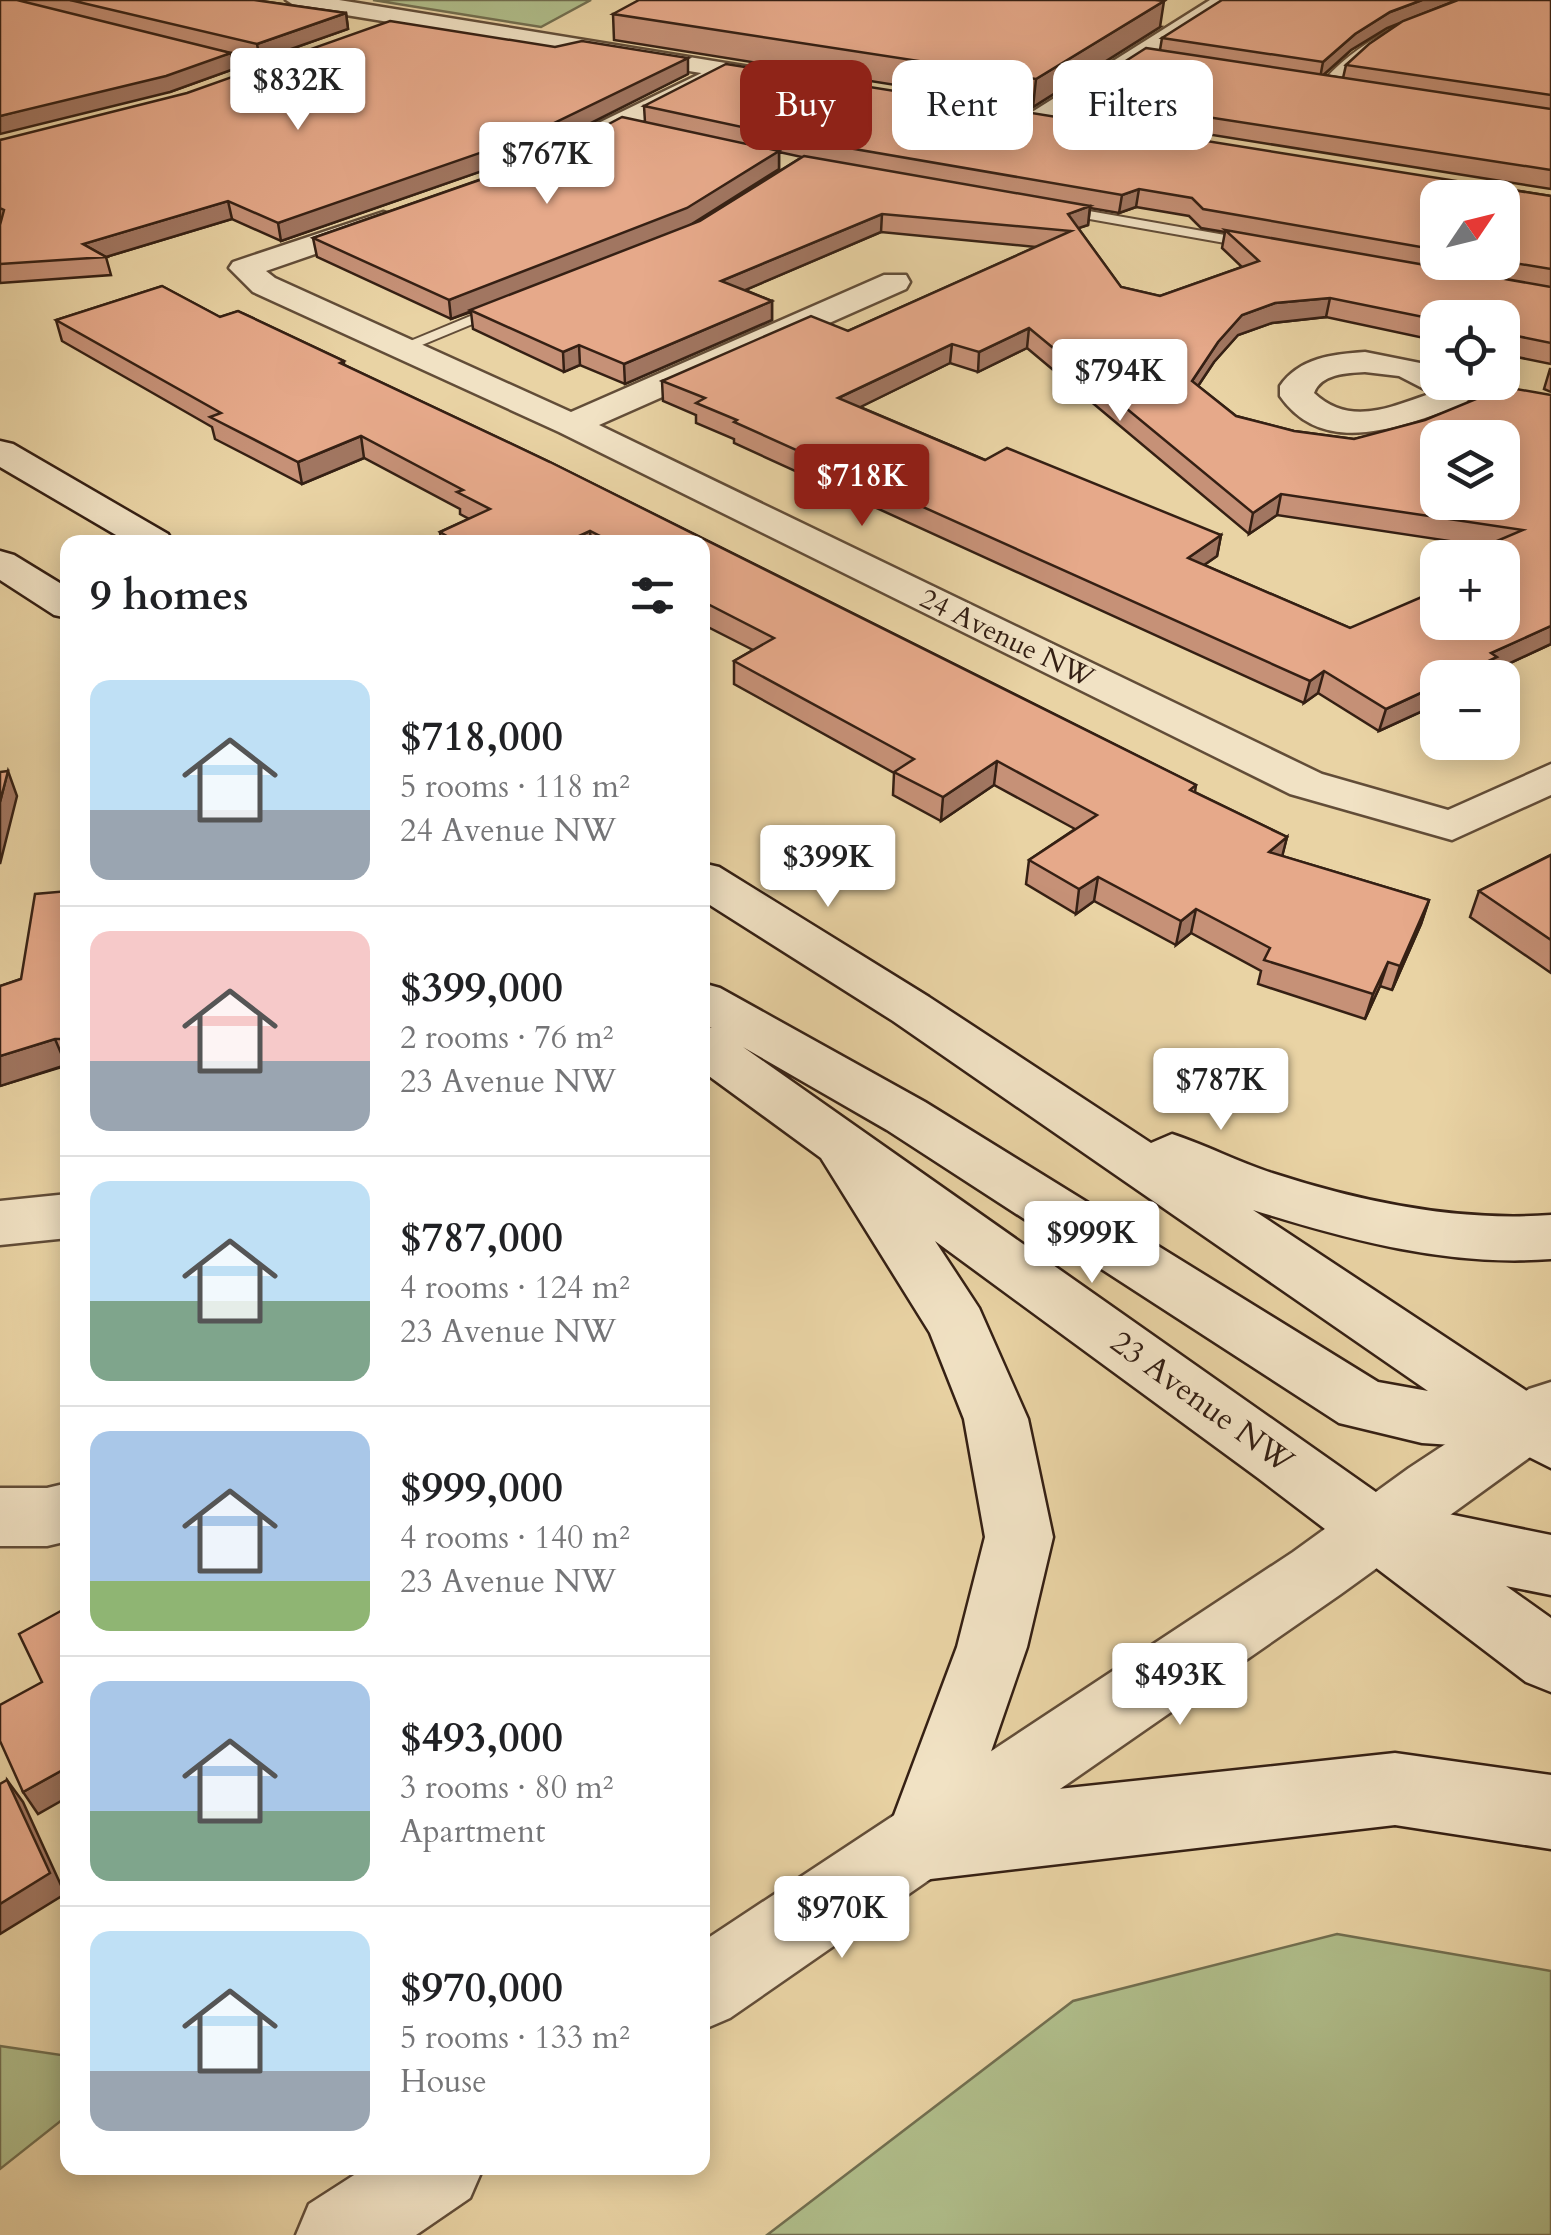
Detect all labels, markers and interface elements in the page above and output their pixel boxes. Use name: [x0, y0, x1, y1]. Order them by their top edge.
pin: $832K: [228, 48, 368, 133]
text: $832K: [252, 58, 344, 102]
chip: Buy: [740, 60, 872, 150]
chip: Rent: [892, 60, 1033, 150]
chip: Filters: [1053, 60, 1213, 150]
pin: $767K: [477, 122, 617, 207]
text: $767K: [501, 132, 593, 176]
north arrow: [1420, 180, 1520, 280]
map controls: [1420, 180, 1520, 760]
button: locate: [1420, 300, 1520, 400]
pin: $794K: [1050, 339, 1190, 424]
text: $794K: [1074, 349, 1166, 393]
button: layers: [1420, 420, 1520, 520]
pin: $718K: [792, 444, 932, 529]
text: $718K: [816, 454, 908, 498]
button: +: [1420, 540, 1520, 640]
text: 9 homes: [90, 567, 248, 624]
icon: filters: [625, 568, 680, 623]
street label: 24 Avenue NW: [914, 579, 1100, 697]
button: −: [1420, 660, 1520, 760]
text: $718,000: [400, 708, 563, 765]
icon: home: [170, 720, 290, 840]
text: 5 rooms · 118 m²: [400, 765, 630, 809]
text: 24 Avenue NW: [400, 809, 616, 853]
pin: $399K: [758, 825, 898, 910]
text: $399K: [782, 835, 874, 879]
text: $399,000: [400, 959, 563, 1016]
icon: home: [170, 971, 290, 1091]
text: 2 rooms · 76 m²: [400, 1016, 613, 1060]
pin: $787K: [1151, 1048, 1291, 1133]
text: $787K: [1175, 1058, 1267, 1102]
text: 23 Avenue NW: [400, 1060, 616, 1104]
pin: $999K: [1022, 1201, 1162, 1286]
text: $787,000: [400, 1209, 563, 1266]
text: $999K: [1046, 1211, 1138, 1255]
icon: home: [170, 1221, 290, 1341]
text: 4 rooms · 124 m²: [400, 1266, 630, 1310]
text: 23 Avenue NW: [400, 1310, 616, 1354]
street label: 23 Avenue NW: [1102, 1321, 1303, 1484]
text: $999,000: [400, 1459, 563, 1516]
icon: home: [170, 1471, 290, 1591]
text: 4 rooms · 140 m²: [400, 1516, 630, 1560]
text: 23 Avenue NW: [400, 1560, 616, 1604]
pin: $493K: [1110, 1643, 1250, 1728]
text: $493K: [1134, 1653, 1226, 1697]
text: $493,000: [400, 1709, 563, 1766]
icon: home: [170, 1721, 290, 1841]
text: 3 rooms · 80 m²: [400, 1766, 613, 1810]
text: Apartment: [400, 1810, 545, 1854]
pin: $970K: [772, 1876, 912, 1961]
text: $970K: [796, 1886, 888, 1930]
text: $970,000: [400, 1959, 563, 2016]
icon: home: [170, 1971, 290, 2091]
text: 5 rooms · 133 m²: [400, 2016, 630, 2060]
text: House: [400, 2060, 487, 2104]

